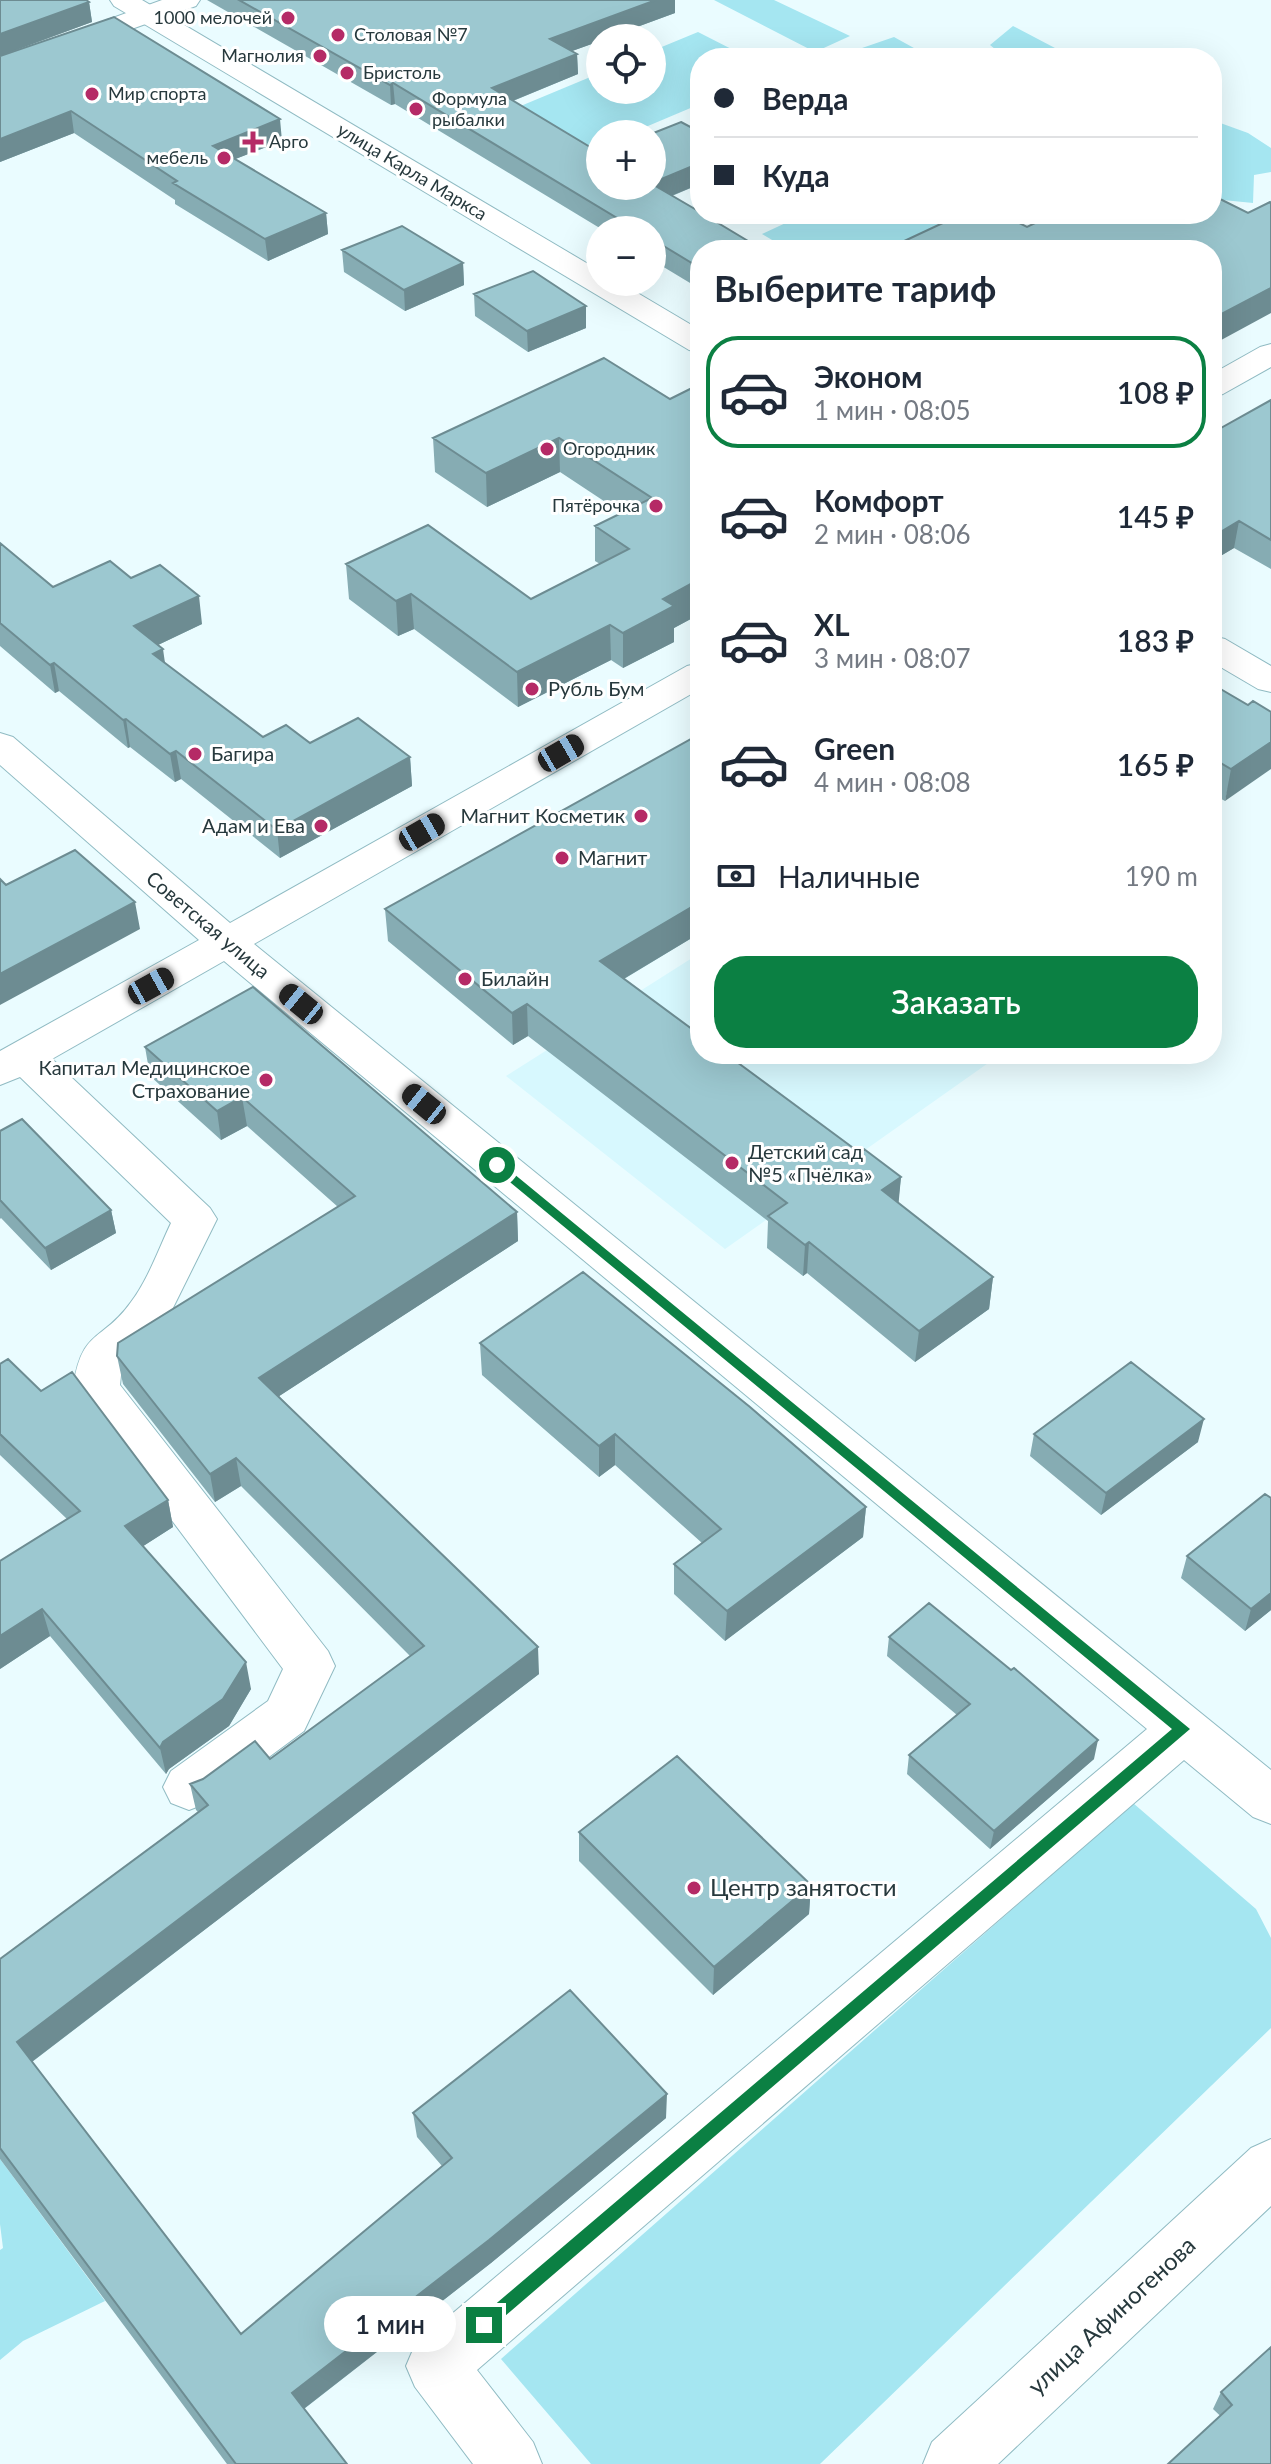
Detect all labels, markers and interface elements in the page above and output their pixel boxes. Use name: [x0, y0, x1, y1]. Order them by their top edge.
place label: 1000 мелочей: [154, 6, 272, 28]
marker: 1000 мелочей: [279, 9, 297, 27]
place label: Столовая №7: [354, 23, 468, 45]
map controls: [586, 24, 666, 296]
button: locate: [586, 24, 666, 104]
marker: Столовая №7: [329, 26, 347, 44]
place label: Магнолия: [221, 44, 304, 66]
marker: Магнолия: [311, 47, 329, 65]
place label: Бристоль: [363, 61, 441, 83]
marker: Бристоль: [338, 64, 356, 82]
text: Верда: [762, 80, 848, 116]
place label: Мир спорта: [108, 82, 206, 104]
marker: Мир спорта: [83, 85, 101, 103]
place label: Формула рыбалки: [432, 87, 507, 130]
marker: Формула рыбалки: [407, 100, 425, 118]
street label: улица Карла Маркса: [334, 118, 491, 224]
button: +: [586, 120, 666, 200]
place label: Арго: [269, 130, 308, 152]
marker: Арго: [244, 133, 262, 151]
place label: мебель: [147, 146, 208, 168]
marker: мебель: [215, 149, 233, 167]
text: Куда: [762, 157, 830, 193]
button: −: [586, 216, 666, 296]
text: Выберите тариф: [714, 266, 996, 310]
icon: car: [718, 356, 790, 428]
text: Эконом: [814, 358, 923, 394]
text: 108 ₽: [1117, 374, 1194, 410]
text: 1 мин · 08:05: [814, 394, 971, 426]
place label: Огородник: [563, 437, 656, 459]
marker: Огородник: [538, 440, 556, 458]
icon: car: [718, 480, 790, 552]
text: Комфорт: [814, 482, 944, 518]
place label: Пятёрочка: [552, 494, 640, 516]
marker: Пятёрочка: [647, 497, 665, 515]
text: 145 ₽: [1117, 498, 1194, 534]
text: 2 мин · 08:06: [814, 518, 971, 550]
icon: car: [718, 604, 790, 676]
text: XL: [814, 606, 850, 642]
text: 183 ₽: [1117, 622, 1194, 658]
text: 3 мин · 08:07: [814, 642, 971, 674]
place label: Рубль Бум: [548, 676, 644, 700]
marker: Рубль Бум: [523, 680, 541, 698]
icon: car: [718, 728, 790, 800]
text: Green: [814, 730, 895, 766]
car: [534, 731, 588, 775]
place label: Багира: [211, 741, 274, 765]
marker: Багира: [186, 745, 204, 763]
text: 165 ₽: [1117, 746, 1194, 782]
text: 4 мин · 08:08: [814, 766, 971, 798]
place label: Магнит Косметик: [461, 803, 626, 827]
marker: Магнит Косметик: [632, 807, 650, 825]
car: [395, 810, 449, 854]
place label: Адам и Ева: [202, 813, 305, 837]
marker: Адам и Ева: [312, 817, 330, 835]
place label: Магнит: [578, 845, 647, 869]
marker: Магнит: [553, 849, 571, 867]
icon: cash: [714, 854, 758, 898]
text: Наличные: [778, 858, 920, 894]
text: 190 m: [1125, 860, 1198, 892]
street label: Советская улица: [142, 866, 275, 983]
button: Заказать: [714, 956, 1198, 1048]
car: [124, 964, 178, 1008]
place label: Билайн: [481, 966, 549, 990]
marker: Билайн: [456, 970, 474, 988]
car: [275, 980, 327, 1028]
place label: Капитал Медицинское Страхование: [38, 1055, 250, 1102]
marker: Капитал Медицинское Страхование: [257, 1071, 275, 1089]
car: [398, 1080, 450, 1128]
place label: Детский сад №5 «Пчёлка»: [748, 1139, 872, 1186]
route start: [479, 1147, 515, 1183]
marker: Детский сад №5 «Пчёлка»: [723, 1154, 741, 1172]
place label: Центр занятости: [710, 1872, 897, 1901]
marker: Центр занятости: [685, 1879, 703, 1897]
street label: улица Афиногенова: [1021, 2230, 1201, 2400]
callout: 1 мин: [324, 2297, 456, 2353]
route end: [466, 2307, 502, 2343]
text: 1 мин: [355, 2308, 425, 2340]

